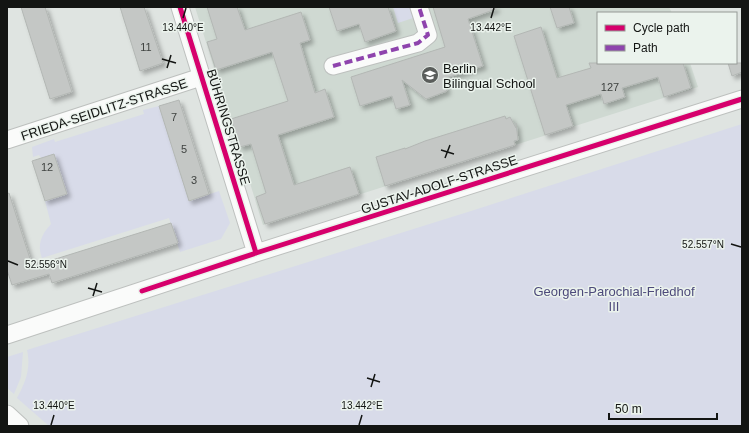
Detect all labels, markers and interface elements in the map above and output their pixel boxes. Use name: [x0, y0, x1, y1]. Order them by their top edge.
legend: [597, 12, 737, 64]
text: Cycle path: [633, 21, 690, 35]
text: 13.440°E: [162, 22, 204, 33]
text: 13.442°E: [470, 22, 512, 33]
house number: 11: [140, 41, 152, 53]
text: Path: [633, 41, 658, 55]
place label: Berlin Bilingual School: [443, 61, 536, 91]
school or university icon: Berlin Bilingual School: [420, 65, 440, 85]
street label: BÜHRINGSTRASSE: [204, 67, 253, 187]
street label: FRIEDA-SEIDLITZ-STRASSE: [19, 75, 190, 144]
house number: 127: [601, 81, 619, 93]
house number: 7: [171, 111, 177, 123]
house number: 5: [181, 143, 187, 155]
street label: GUSTAV-ADOLF-STRASSE: [359, 152, 520, 217]
house number: 12: [41, 161, 53, 173]
house number: 3: [191, 174, 197, 186]
text: 52.557°N: [682, 239, 724, 250]
text: 52.556°N: [25, 259, 67, 270]
park label: Georgen-Parochial-Friedhof III: [533, 284, 695, 314]
scale bar: [609, 395, 717, 421]
text: 13.440°E: [33, 400, 75, 411]
text: 13.442°E: [341, 400, 383, 411]
text: 50 m: [615, 402, 642, 416]

